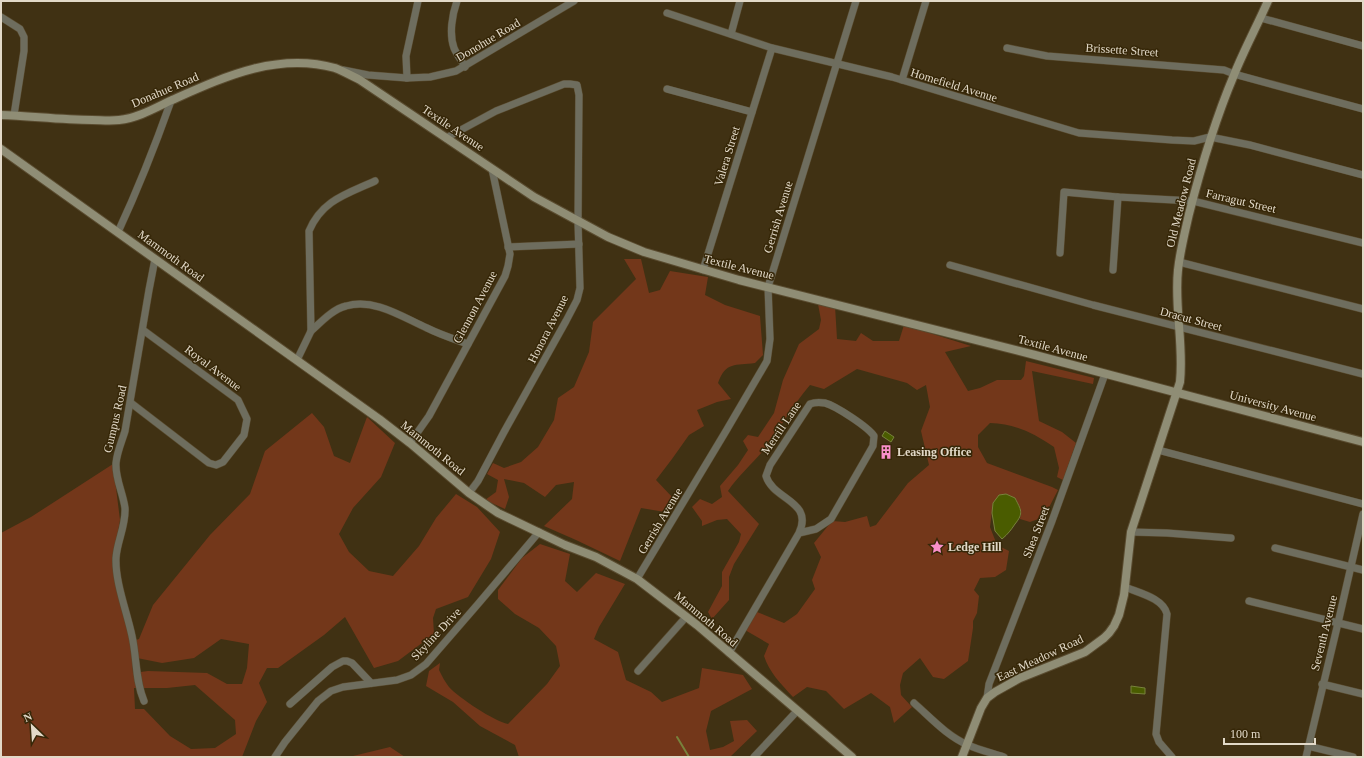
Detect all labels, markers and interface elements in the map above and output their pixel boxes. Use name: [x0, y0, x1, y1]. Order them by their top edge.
street label: Donohue Road: [453, 15, 523, 65]
street label: Brissette Street: [1085, 40, 1160, 60]
street label: Homefield Avenue: [909, 65, 999, 105]
street label: Donahue Road: [129, 70, 201, 110]
street label: Textile Avenue: [419, 102, 487, 154]
street label: Valera Street: [711, 124, 743, 188]
street label: Old Meadow Road: [1163, 157, 1199, 249]
street label: Gerrish Avenue: [760, 179, 796, 255]
street label: Farragut Street: [1205, 186, 1278, 216]
street label: Mammoth Road: [135, 227, 207, 285]
street label: Textile Avenue: [702, 252, 776, 282]
street label: Glennon Avenue: [450, 268, 500, 346]
street label: Honora Avenue: [525, 293, 571, 365]
street label: Dracut Street: [1158, 304, 1224, 334]
street label: Textile Avenue: [1016, 332, 1090, 364]
street label: Royal Avenue: [182, 342, 244, 394]
street label: Gumpus Road: [100, 384, 130, 454]
street label: University Avenue: [1228, 388, 1318, 424]
street label: Merrill Lane: [758, 399, 804, 457]
street label: Mammoth Road: [398, 418, 468, 478]
building icon: Leasing Office: [878, 444, 894, 460]
place label: Leasing Office: [897, 445, 972, 459]
street label: Gerrish Avenue: [635, 485, 685, 557]
street label: Shea Street: [1020, 504, 1053, 560]
place icon: Ledge Hill: [929, 539, 945, 555]
place label: Ledge Hill: [948, 540, 1002, 554]
street label: Mammoth Road: [671, 588, 741, 650]
street label: Seventh Avenue: [1308, 594, 1340, 672]
street label: Skyline Drive: [408, 605, 464, 663]
street label: East Meadow Road: [994, 632, 1086, 684]
north arrow: [12, 706, 52, 746]
text: N: [22, 710, 34, 724]
scale bar: [1224, 720, 1315, 746]
text: 100 m: [1230, 727, 1261, 741]

